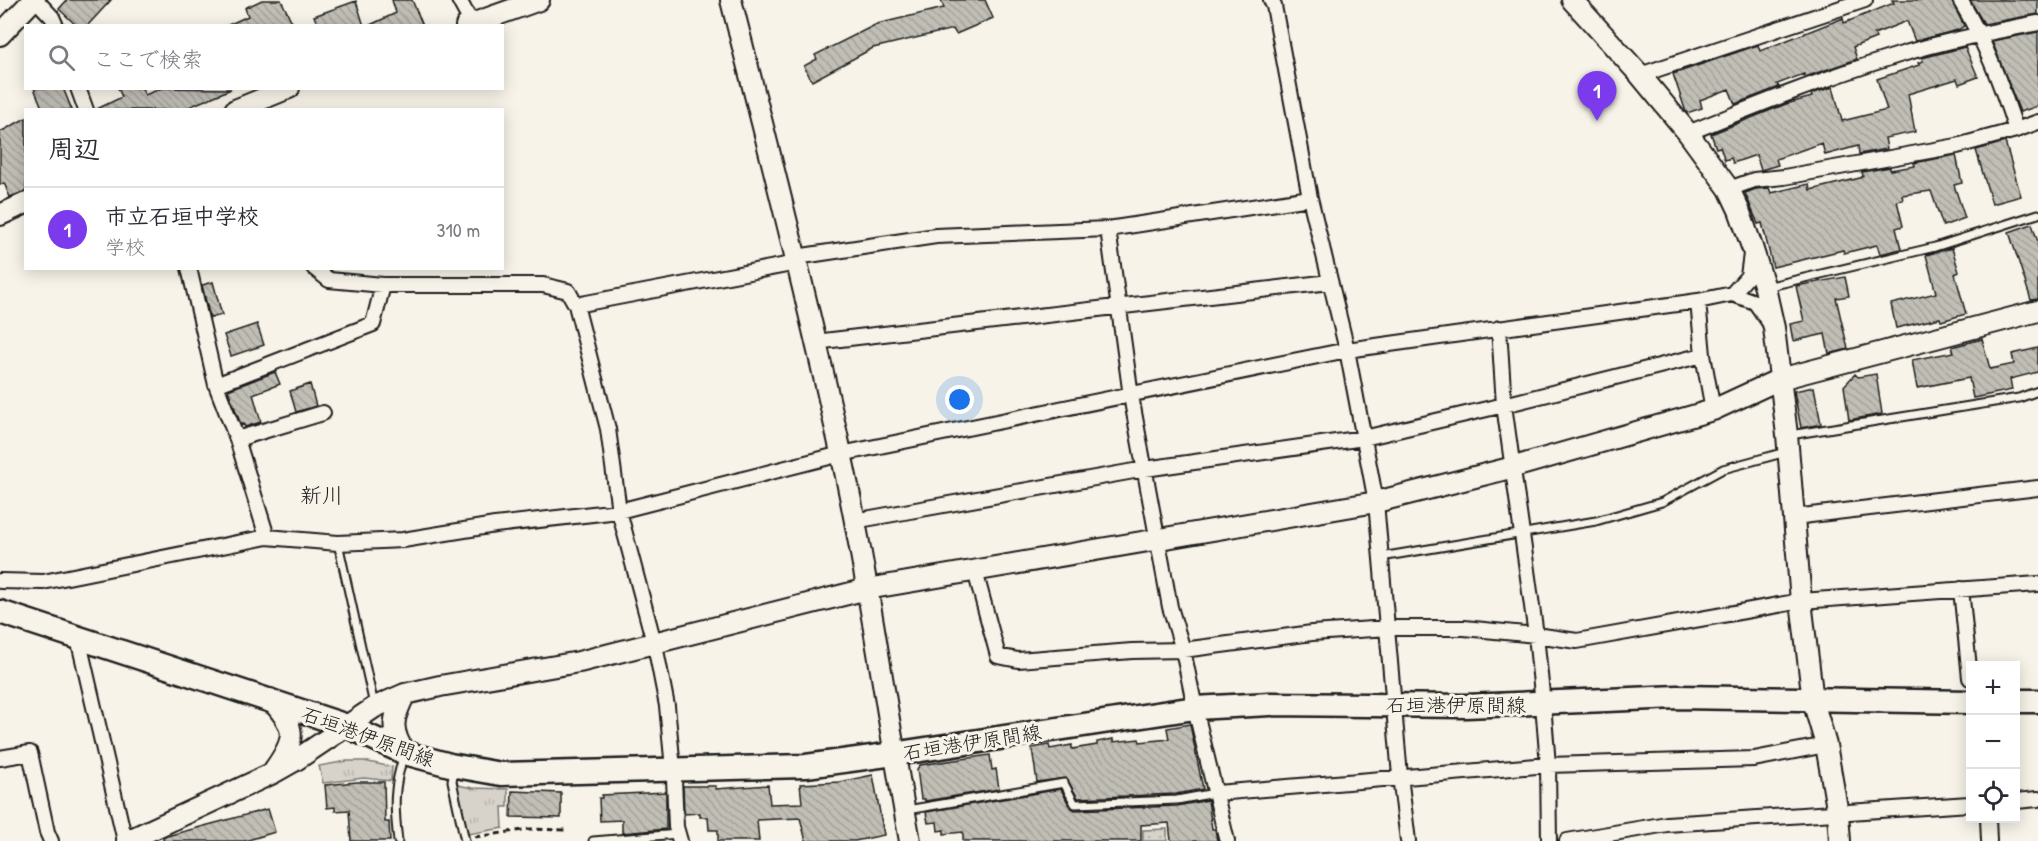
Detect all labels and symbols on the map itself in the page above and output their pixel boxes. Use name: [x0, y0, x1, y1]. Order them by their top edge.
pin: 1: [1578, 72, 1616, 121]
your location: [945, 385, 974, 414]
district label: 新川: [300, 480, 344, 510]
street label: 石垣港伊原間線: [1386, 691, 1526, 718]
street label: 石垣港伊原間線: [298, 699, 438, 773]
street label: 石垣港伊原間線: [901, 718, 1043, 766]

